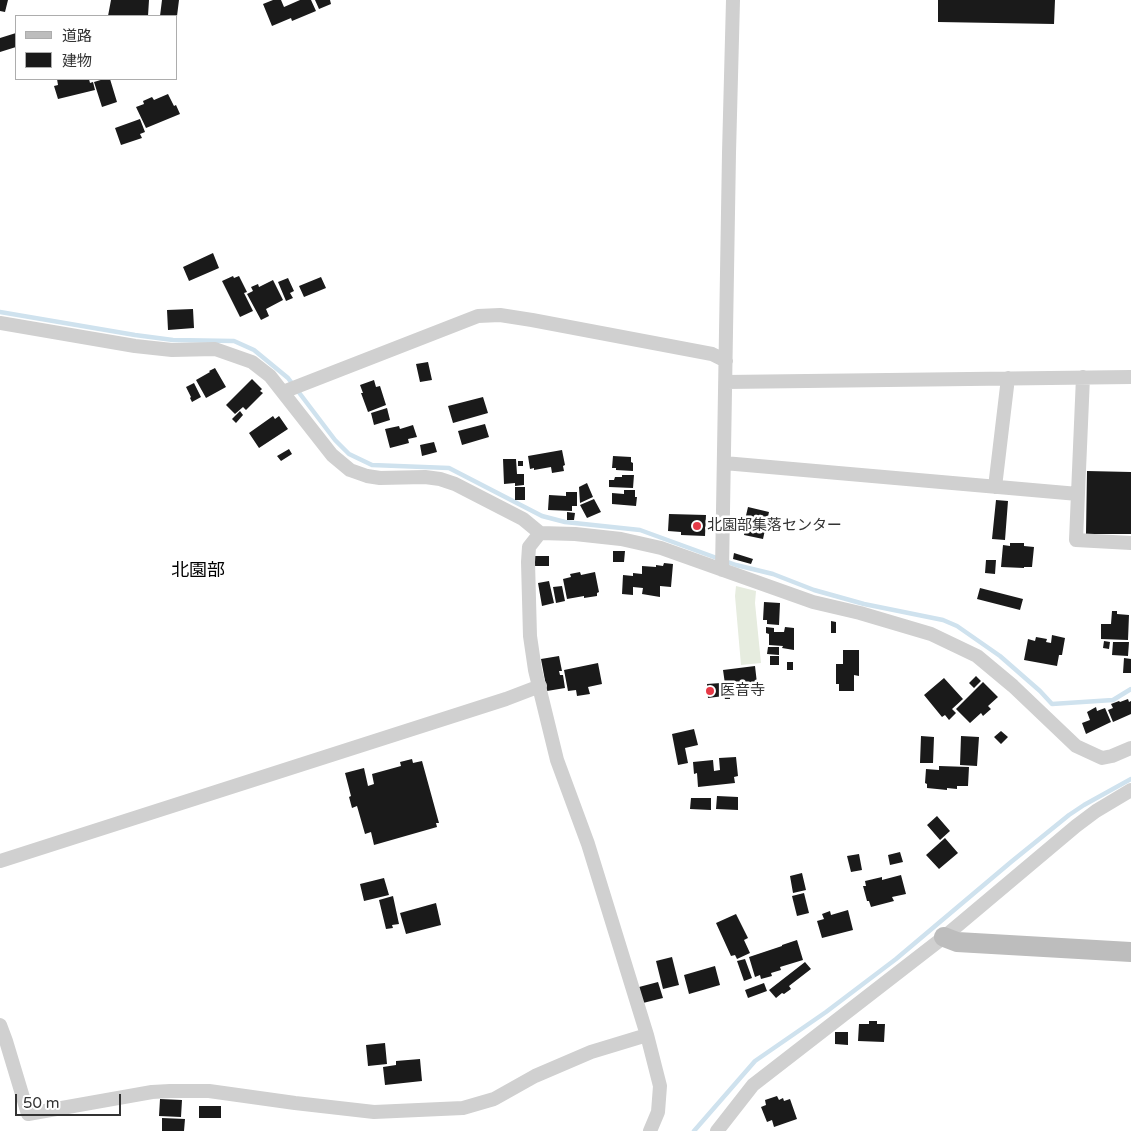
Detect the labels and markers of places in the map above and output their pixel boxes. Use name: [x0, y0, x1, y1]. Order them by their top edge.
place label: 北園部集落センター: [707, 517, 842, 535]
marker: 北園部集落センター: [691, 520, 703, 532]
place label: 医音寺: [720, 682, 765, 700]
marker: 医音寺: [704, 685, 716, 697]

